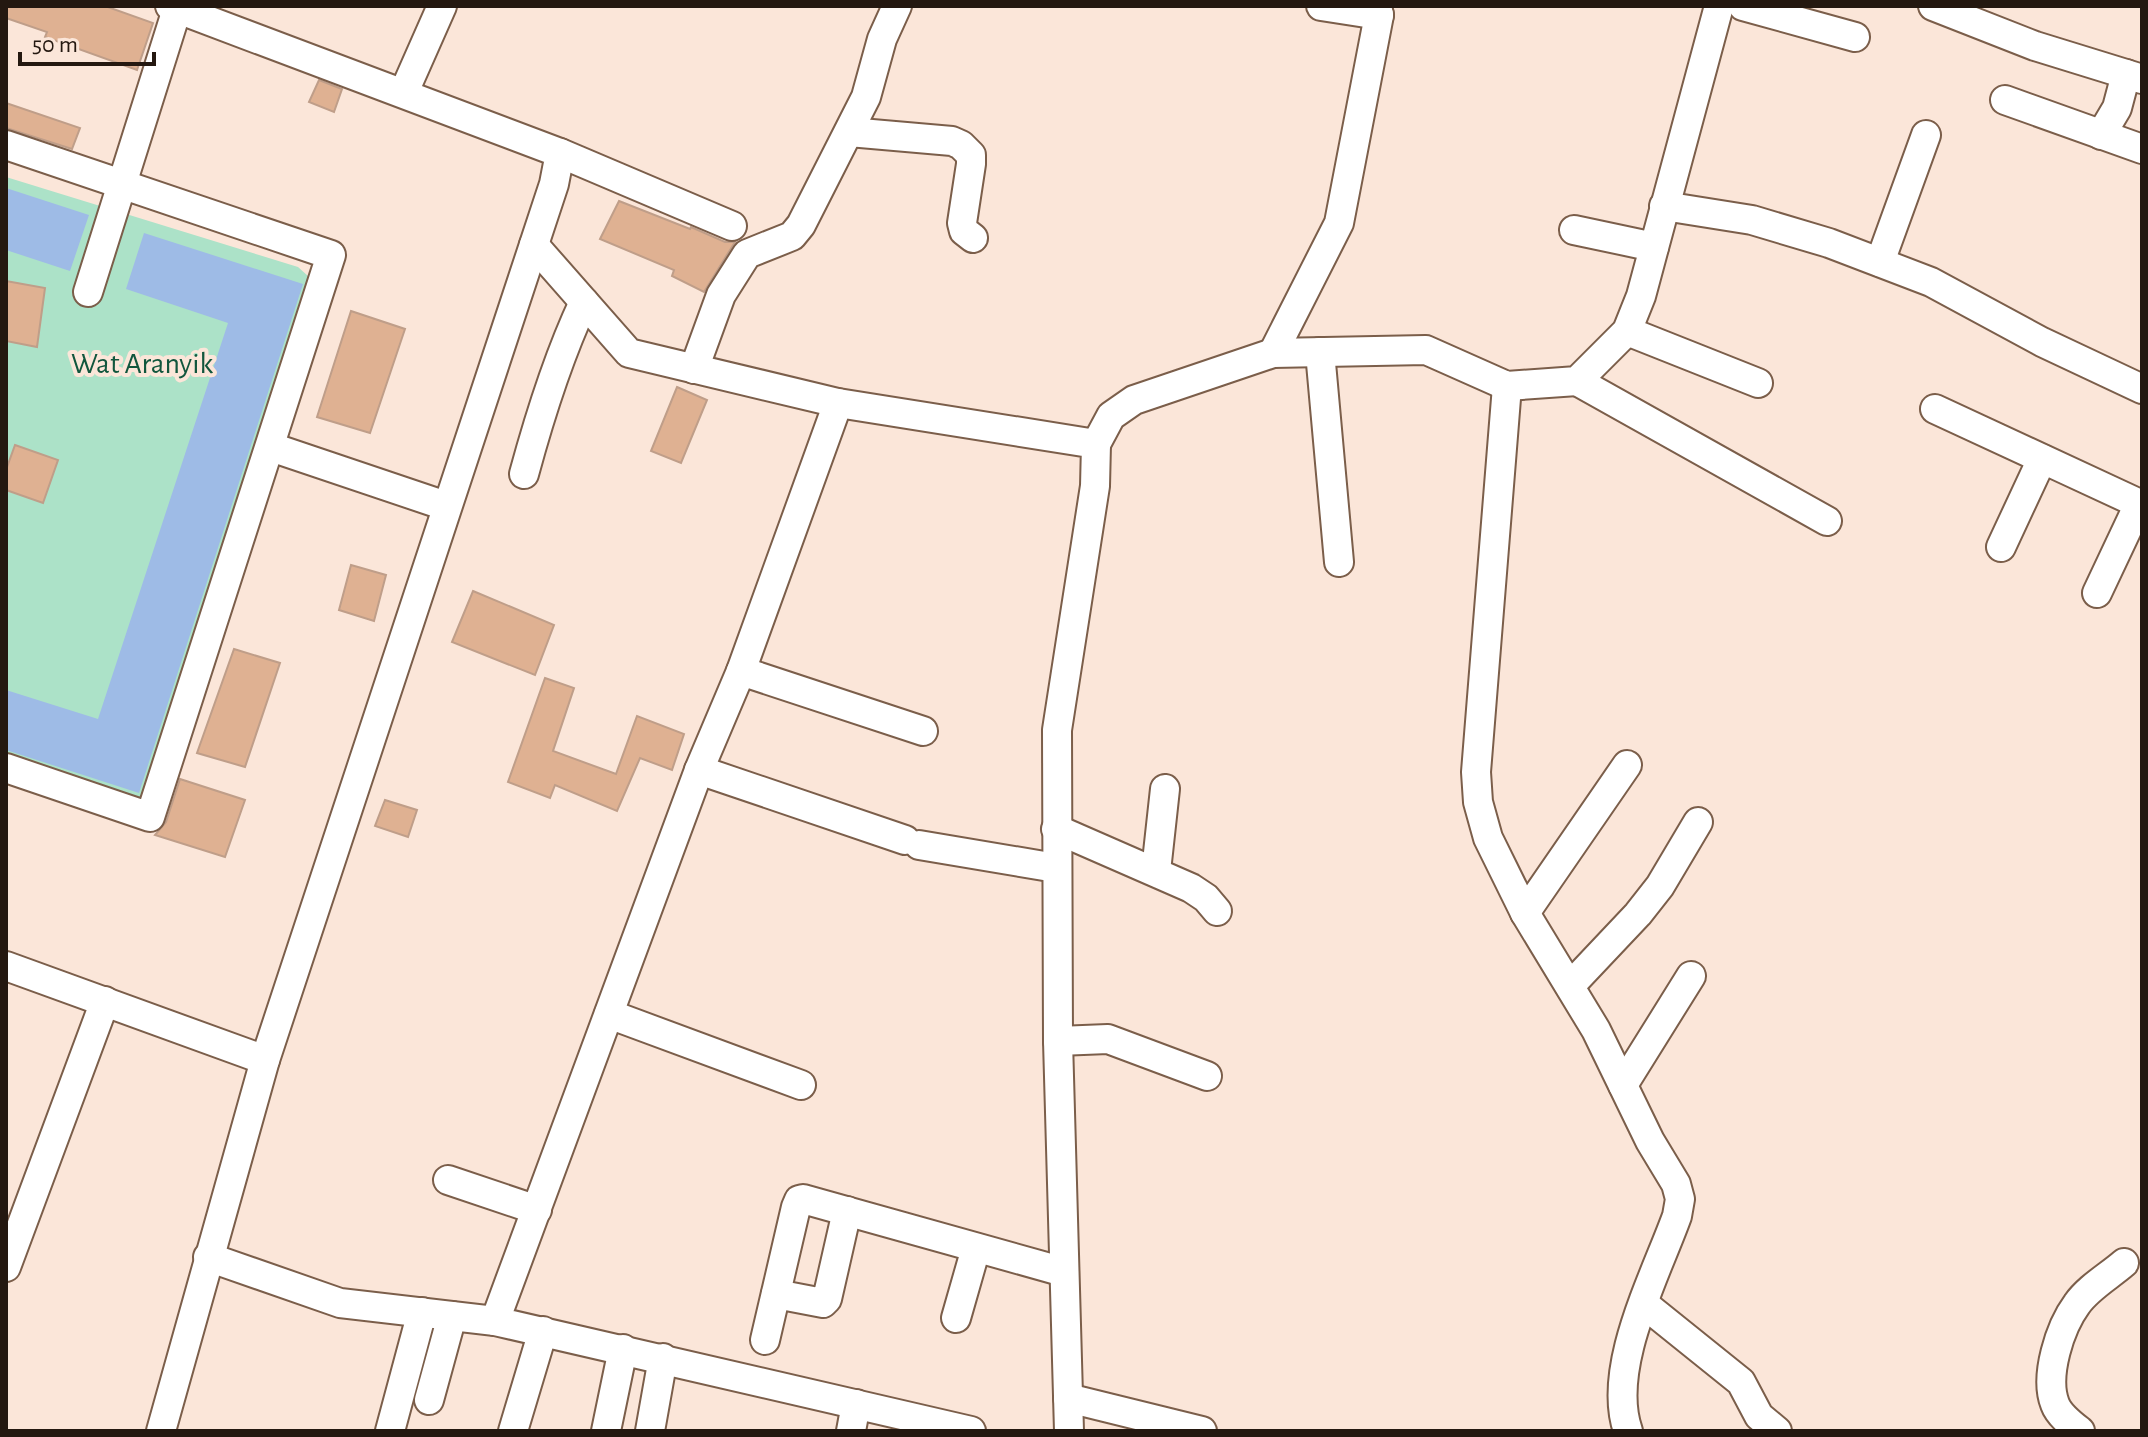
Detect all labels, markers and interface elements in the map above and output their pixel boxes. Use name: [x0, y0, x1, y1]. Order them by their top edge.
scale bar: [20, 16, 154, 66]
text: 50 m: [32, 33, 78, 57]
park label: Wat Aranyik: [71, 349, 213, 379]

